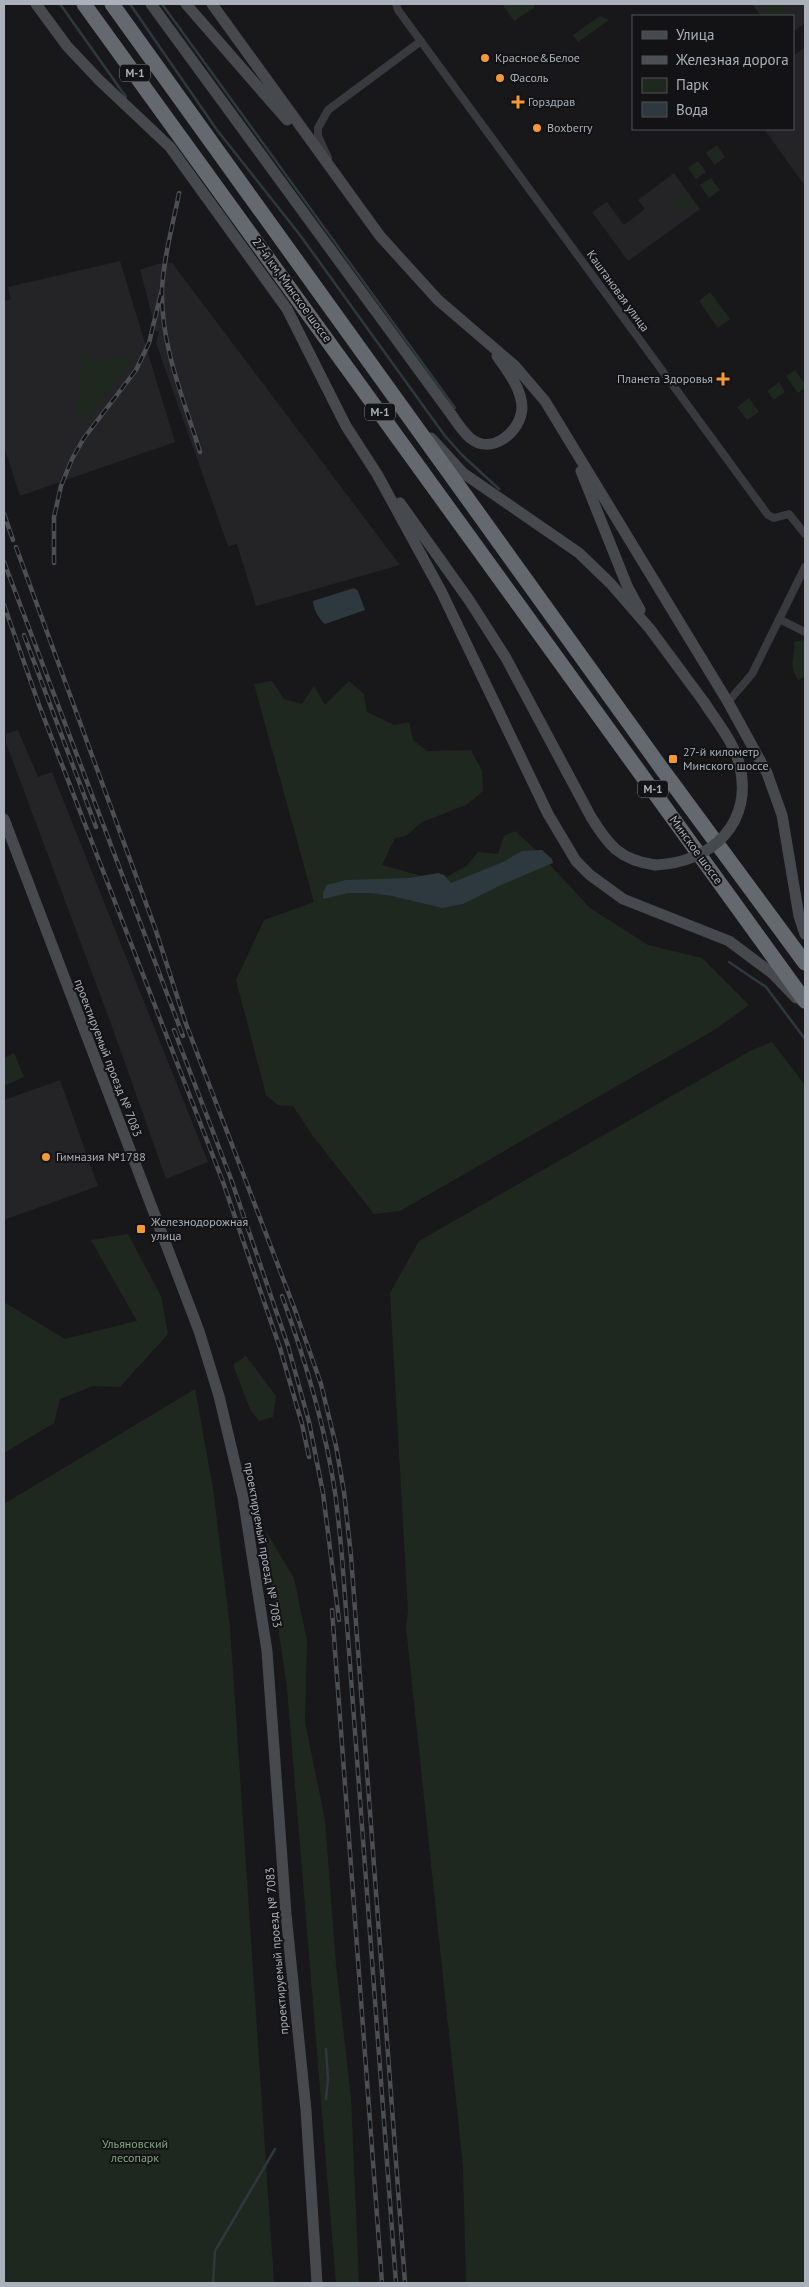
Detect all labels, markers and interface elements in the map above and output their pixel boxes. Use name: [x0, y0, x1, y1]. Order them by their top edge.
legend: [632, 15, 794, 130]
text: Улица: [676, 25, 714, 44]
place label: Красное&Белое: [495, 50, 580, 65]
text: Железная дорога: [675, 50, 789, 69]
marker: Красное&Белое: [479, 52, 491, 64]
road number: М-1: [120, 64, 150, 82]
place label: Фасоль: [510, 70, 549, 85]
marker: Фасоль: [494, 72, 506, 84]
text: Парк: [676, 75, 709, 94]
place label: Горздрав: [528, 94, 575, 109]
marker: Горздрав: [512, 96, 524, 108]
text: Вода: [676, 100, 708, 119]
place label: Boxberry: [547, 120, 593, 135]
marker: Boxberry: [531, 122, 543, 134]
street label: 27-й км, Минское шоссе: [249, 234, 335, 345]
street label: Каштановая улица: [584, 247, 653, 334]
place label: Планета Здоровья: [617, 371, 713, 386]
marker: Планета Здоровья: [717, 373, 729, 385]
road number: М-1: [365, 404, 395, 421]
place label: 27-й километр Минского шоссе: [683, 744, 768, 773]
marker: 27-й километр Минского шоссе: [667, 753, 679, 765]
road number: М-1: [638, 781, 668, 798]
street label: Минское шоссе: [667, 813, 726, 887]
street label: проектируемый проезд № 7083: [71, 977, 146, 1139]
place label: Гимназия №1788: [56, 1149, 146, 1164]
marker: Гимназия №1788: [40, 1151, 52, 1163]
place label: Железнодорожная улица: [150, 1214, 248, 1243]
marker: Железнодорожная улица: [135, 1223, 147, 1235]
street label: проектируемый проезд № 7083: [242, 1461, 285, 1629]
street label: проектируемый проезд № 7083: [262, 1867, 291, 2035]
park label: Ульяновский лесопарк: [102, 2136, 168, 2165]

